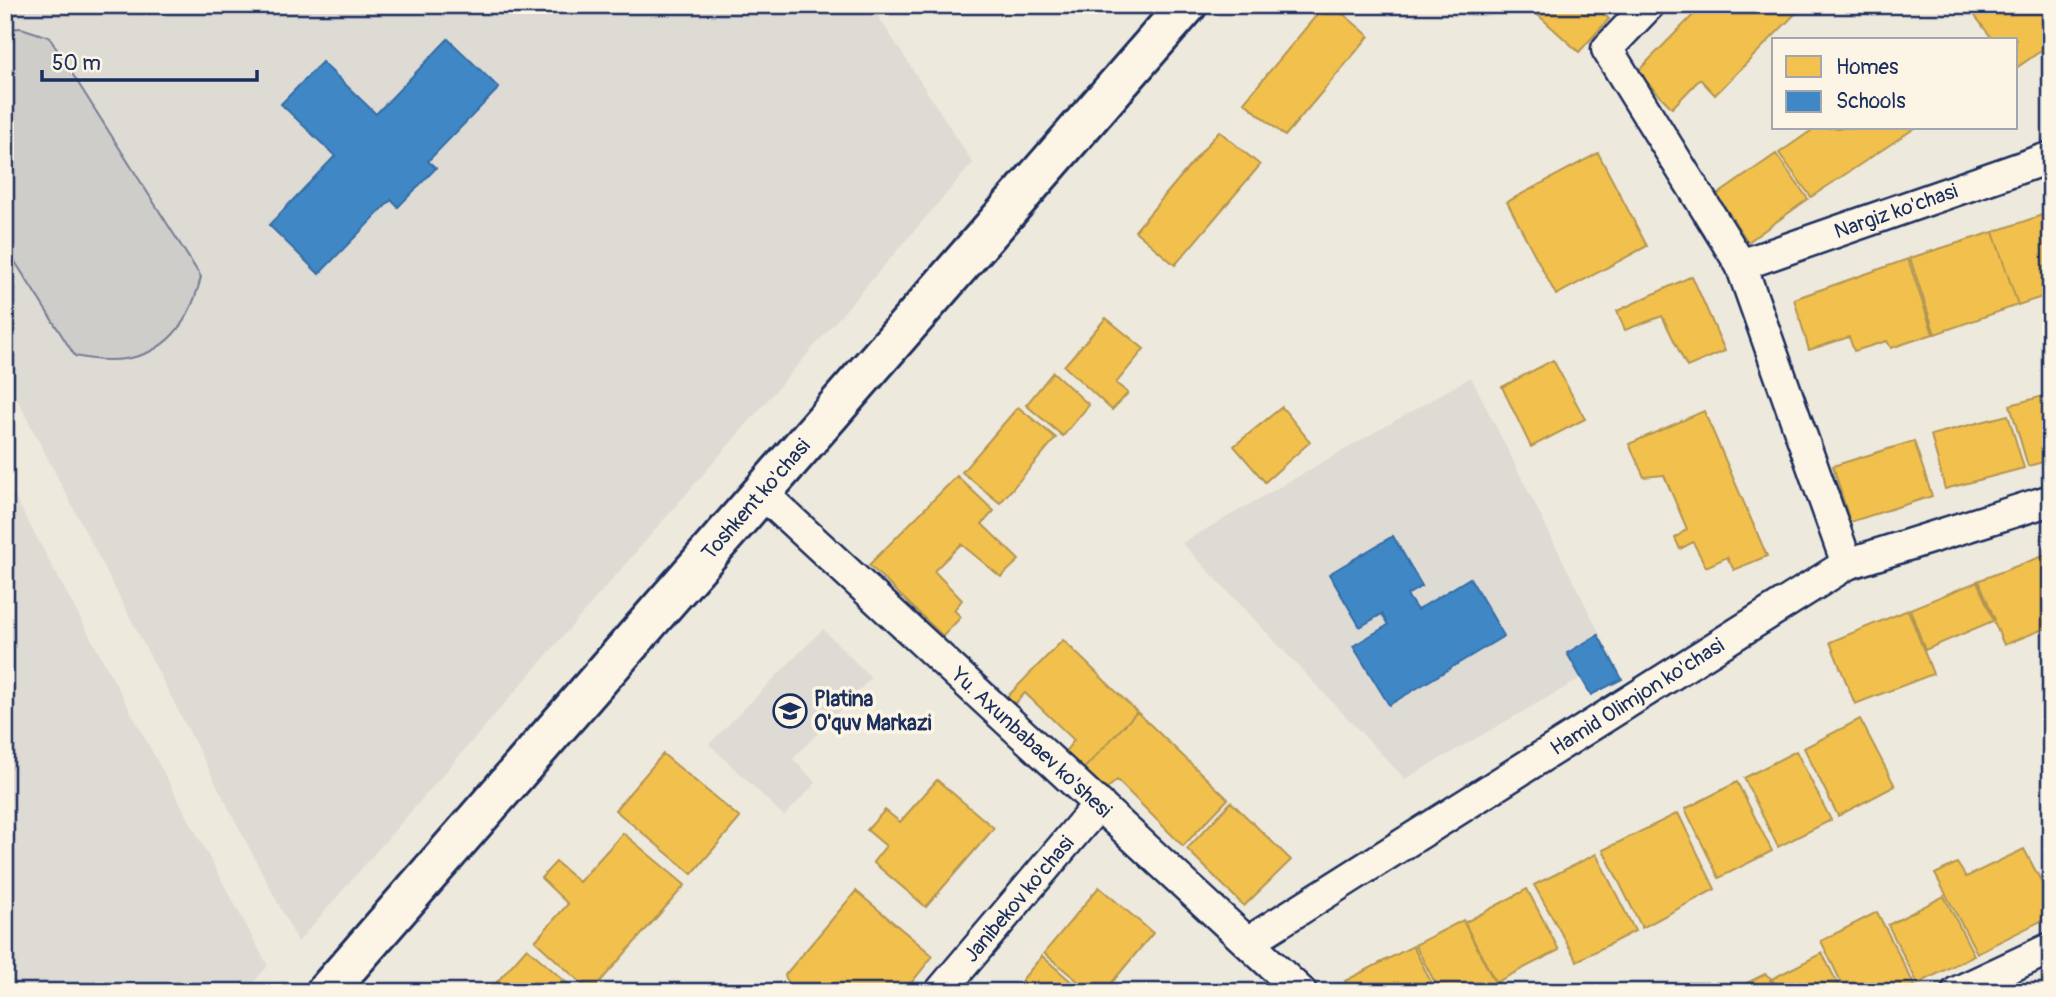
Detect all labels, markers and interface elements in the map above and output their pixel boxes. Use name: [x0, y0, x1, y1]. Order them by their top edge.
scale bar: [42, 38, 257, 82]
legend: [1772, 38, 2018, 130]
text: 50 m: [52, 50, 101, 77]
text: Homes: [1836, 54, 1899, 81]
text: Schools: [1836, 88, 1906, 115]
street label: Nargiz ko'chasi: [1831, 177, 1961, 245]
street label: Toshkent ko'chasi: [696, 433, 816, 565]
street label: Hamid Olimjon ko'chasi: [1545, 631, 1729, 761]
street label: Yu. Axunbabaev ko'shesi: [945, 661, 1118, 824]
place label: Platina O'quv Markazi: [814, 686, 932, 737]
school or university icon: Platina O'quv Markazi: [771, 692, 809, 730]
street label: Janibekov ko'chasi: [958, 830, 1080, 968]

